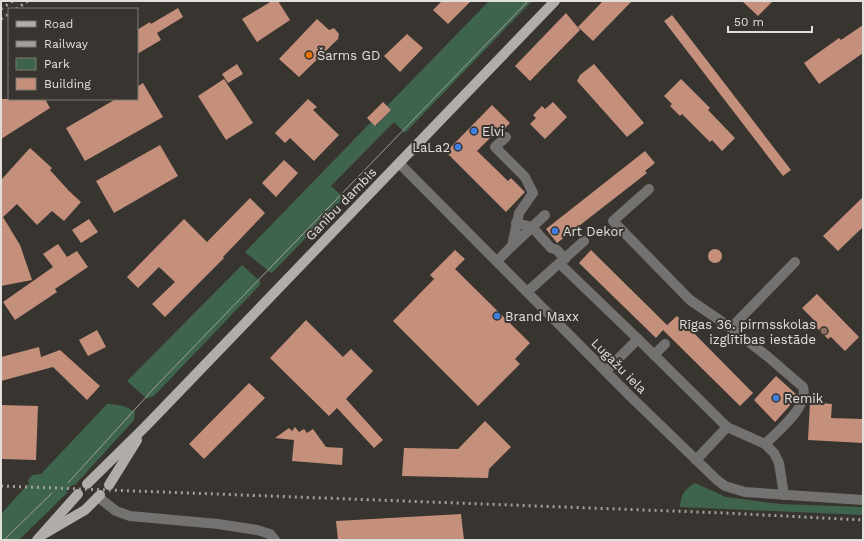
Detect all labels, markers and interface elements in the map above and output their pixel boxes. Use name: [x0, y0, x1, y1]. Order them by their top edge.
legend: [8, 8, 138, 100]
scale bar: [728, 8, 812, 34]
text: 50 m: [734, 15, 764, 29]
text: Road: [44, 17, 73, 31]
text: Railway: [44, 37, 89, 51]
place label: Šarms GD: [317, 47, 380, 63]
marker: Šarms GD: [304, 50, 314, 60]
text: Park: [44, 57, 70, 71]
text: Building: [44, 77, 91, 91]
place label: Elvi: [482, 124, 504, 139]
marker: Elvi: [469, 126, 479, 136]
place label: LaLa2: [412, 140, 450, 155]
marker: LaLa2: [453, 142, 463, 152]
street label: Ganību dambis: [303, 164, 380, 243]
place label: Art Dekor: [563, 224, 624, 239]
marker: Art Dekor: [550, 226, 560, 236]
place label: Brand Maxx: [505, 309, 579, 324]
marker: Brand Maxx: [492, 311, 502, 321]
place label: Rīgas 36. pirmsskolas izglītības iestāde: [679, 317, 816, 347]
marker: Rīgas 36. pirmsskolas izglītības iestāde: [819, 326, 829, 336]
street label: Lugažu iela: [588, 335, 650, 397]
place label: Remik: [784, 391, 824, 406]
marker: Remik: [771, 393, 781, 403]

